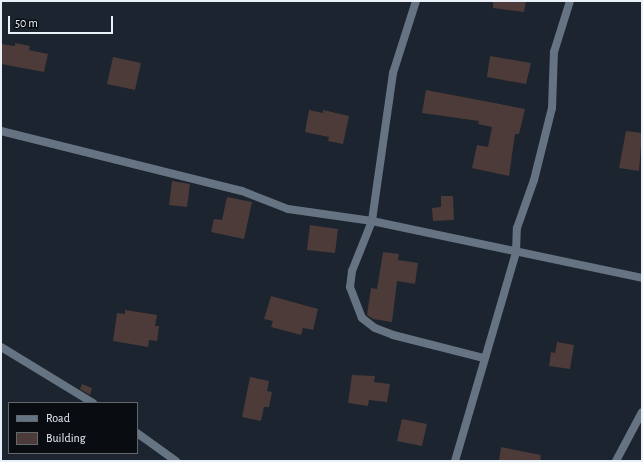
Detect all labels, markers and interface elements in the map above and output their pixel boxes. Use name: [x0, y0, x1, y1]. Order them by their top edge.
scale bar: [10, 8, 115, 34]
text: 50 m: [15, 17, 38, 29]
legend: [8, 402, 138, 454]
text: Road: [46, 412, 70, 424]
text: Building: [46, 432, 86, 444]

